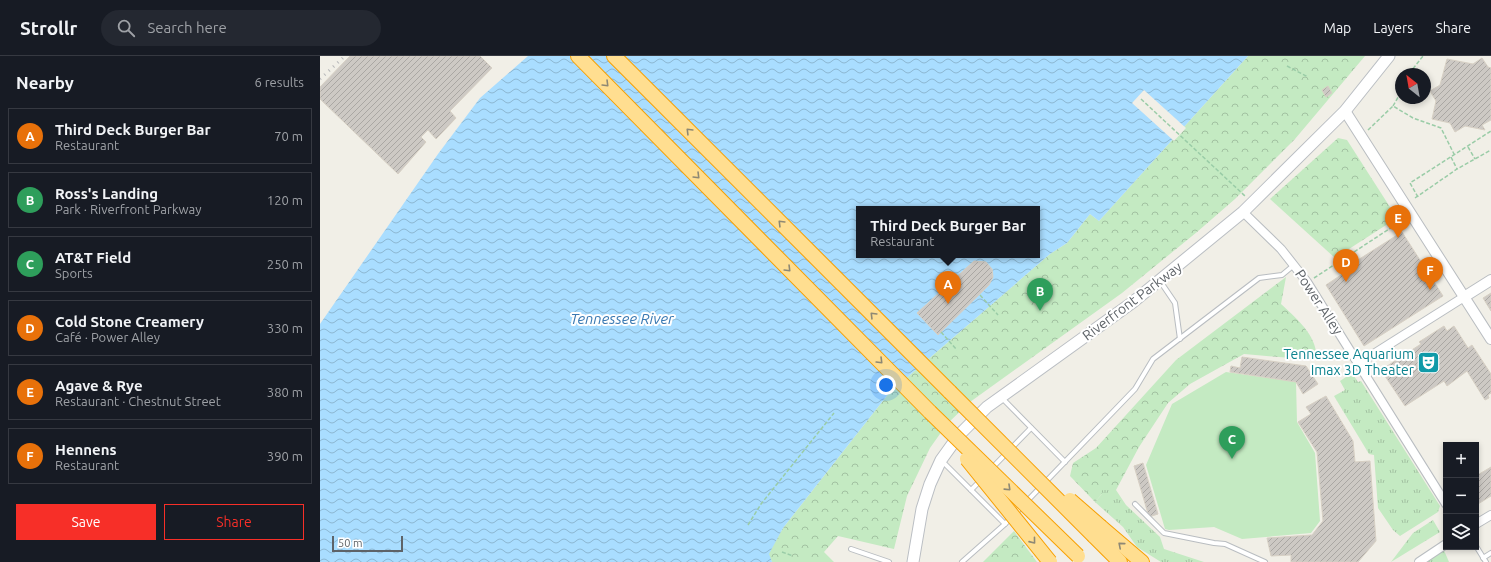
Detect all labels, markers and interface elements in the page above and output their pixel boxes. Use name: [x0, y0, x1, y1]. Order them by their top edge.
search box: [101, 10, 381, 46]
text: Strollr: [20, 17, 77, 39]
icon: search: [115, 17, 137, 39]
text: Search here: [147, 19, 227, 36]
text: Map: [1324, 20, 1351, 36]
text: Layers: [1373, 20, 1413, 36]
text: Share: [1435, 20, 1471, 36]
north arrow: [1395, 68, 1431, 104]
text: Nearby: [16, 73, 74, 92]
text: 6 results: [254, 75, 304, 89]
one-way arrow: [601, 79, 609, 87]
text: Third Deck Burger Bar: [55, 121, 211, 138]
one-way arrow: [686, 128, 694, 136]
text: A: [25, 129, 35, 143]
text: 70 m: [274, 129, 303, 143]
text: Restaurant: [55, 138, 119, 152]
one-way arrow: [692, 171, 700, 179]
text: Ross's Landing: [55, 185, 158, 202]
text: B: [26, 193, 34, 207]
text: 120 m: [267, 193, 303, 207]
text: Park · Riverfront Parkway: [55, 202, 202, 216]
pin: E: [1385, 205, 1411, 238]
popup: [856, 206, 1040, 258]
text: Third Deck Burger Bar: [870, 217, 1026, 234]
one-way arrow: [778, 220, 786, 228]
text: Restaurant: [870, 234, 934, 248]
text: AT&T Field: [55, 249, 131, 266]
pin: D: [1333, 249, 1359, 282]
text: C: [26, 257, 34, 271]
text: 250 m: [267, 257, 303, 271]
pin: F: [1417, 257, 1443, 290]
street label: Riverfront Parkway: [1079, 258, 1185, 344]
one-way arrow: [783, 264, 791, 272]
text: Sports: [55, 266, 93, 280]
street label: Power Alley: [1292, 266, 1346, 338]
pin: A: [935, 271, 961, 304]
pin: B: [1027, 278, 1053, 311]
water label: Tennessee River: [570, 310, 675, 327]
one-way arrow: [870, 312, 878, 320]
text: Cold Stone Creamery: [55, 313, 204, 330]
text: D: [25, 321, 35, 335]
text: 330 m: [267, 321, 303, 335]
text: Café · Power Alley: [55, 330, 160, 344]
place label: Tennessee Aquarium Imax 3D Theater: [1283, 346, 1415, 378]
theatre icon: Tennessee Aquarium Imax 3D Theater: [1416, 349, 1442, 375]
one-way arrow: [875, 356, 882, 364]
your location: [876, 375, 896, 395]
text: Agave & Rye: [55, 377, 143, 394]
text: E: [26, 385, 34, 399]
text: 380 m: [267, 385, 303, 399]
text: Restaurant · Chestnut Street: [55, 394, 221, 408]
pin: C: [1219, 426, 1245, 459]
text: Hennens: [55, 441, 117, 458]
map controls: [1443, 442, 1479, 550]
button: +: [1443, 442, 1479, 478]
text: F: [26, 449, 34, 463]
text: 390 m: [267, 449, 303, 463]
text: Restaurant: [55, 458, 119, 472]
button: −: [1443, 478, 1479, 514]
one-way arrow: [1003, 483, 1011, 491]
button: Save: [16, 504, 156, 540]
button: Share: [164, 504, 304, 540]
button: layers: [1443, 514, 1479, 550]
scale bar: [332, 534, 403, 553]
one-way arrow: [1028, 536, 1035, 543]
text: 50 m: [338, 537, 362, 549]
one-way arrow: [1119, 543, 1126, 550]

